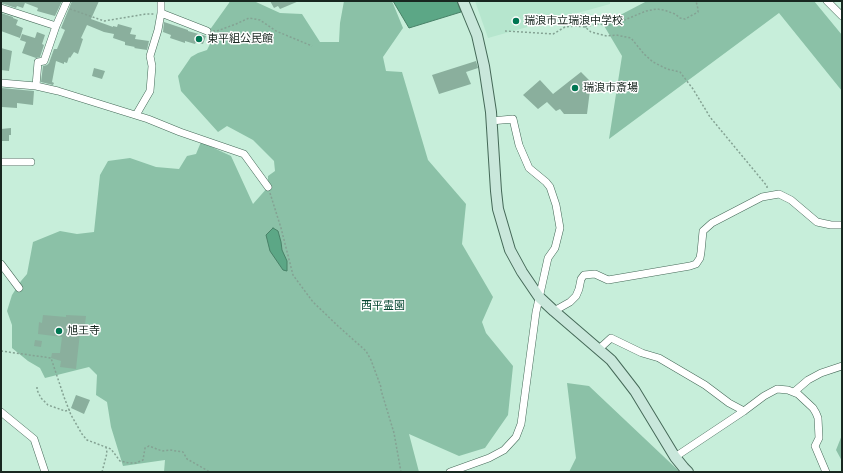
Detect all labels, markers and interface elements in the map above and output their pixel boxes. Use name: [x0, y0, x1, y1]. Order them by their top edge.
place label: 瑞浪市立瑞浪中学校: [524, 14, 623, 28]
marker: 瑞浪市立瑞浪中学校: [511, 16, 521, 26]
place label: 東平組公民館: [207, 32, 273, 46]
marker: 東平組公民館: [194, 34, 204, 44]
place label: 瑞浪市斎場: [583, 81, 638, 95]
marker: 瑞浪市斎場: [570, 83, 580, 93]
park label: 西平霊園: [361, 299, 405, 313]
place label: 旭王寺: [67, 324, 100, 338]
marker: 旭王寺: [54, 326, 64, 336]

